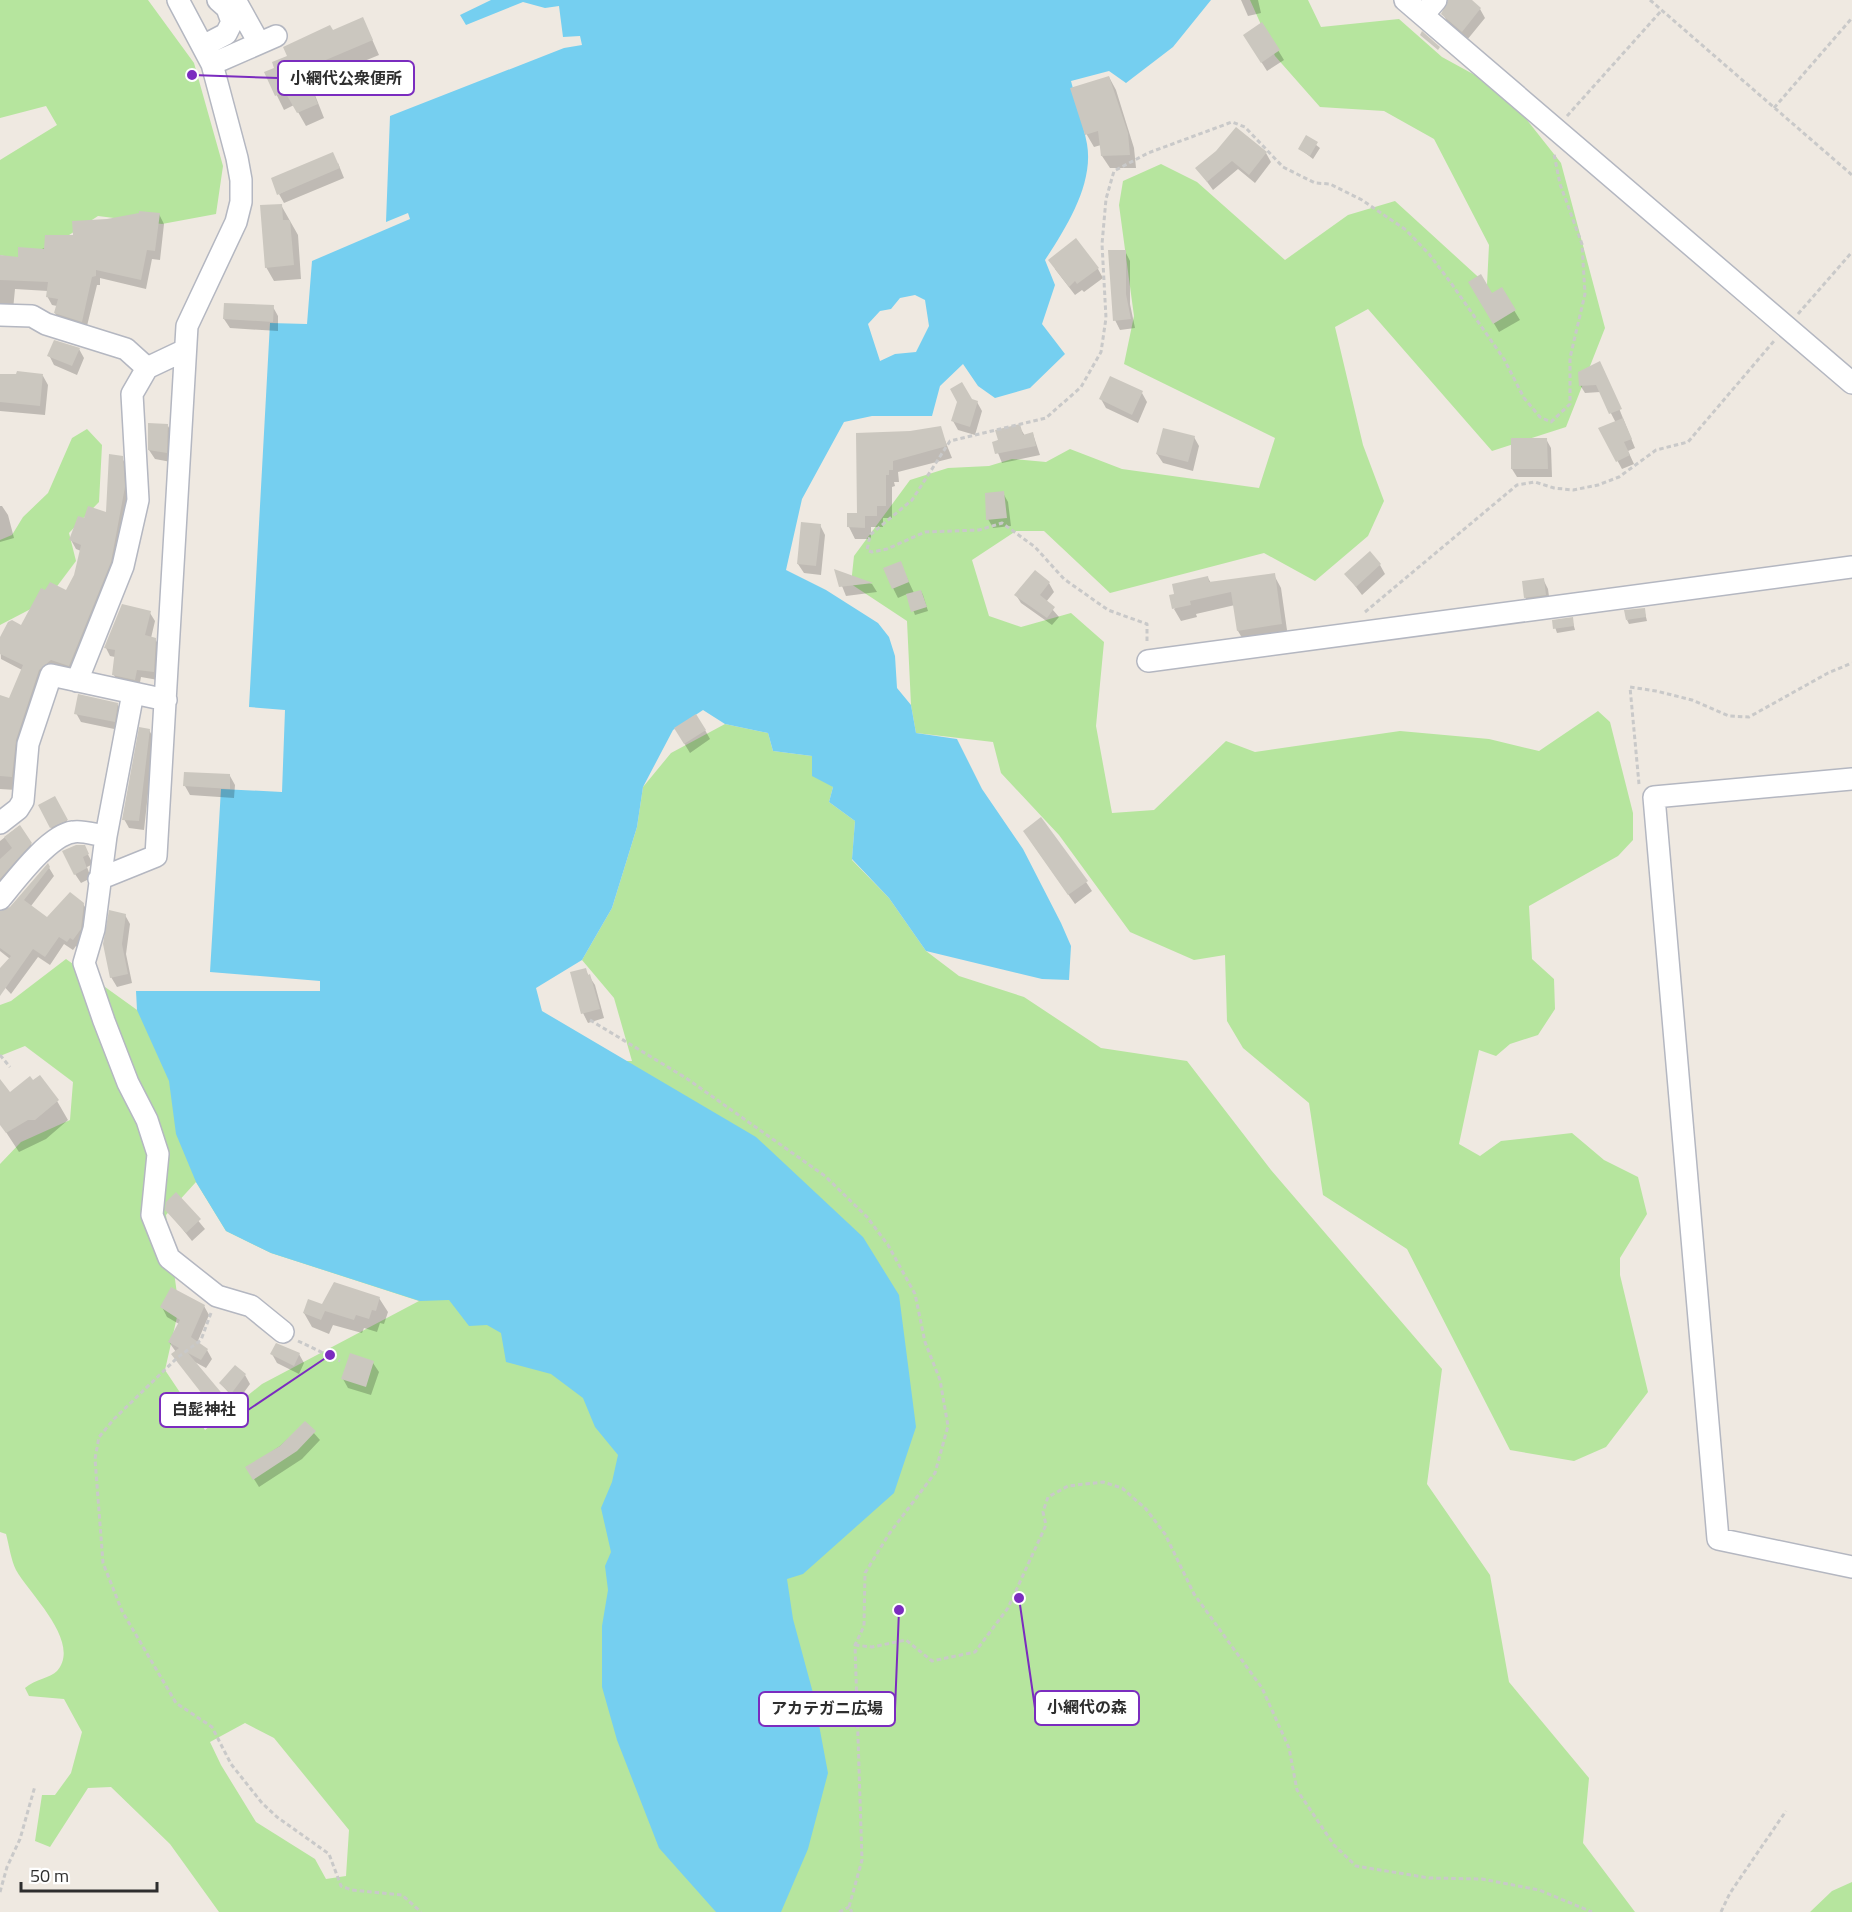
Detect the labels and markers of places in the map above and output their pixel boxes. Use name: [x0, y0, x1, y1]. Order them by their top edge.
callout: 小網代公衆便所: [278, 61, 414, 95]
callout: 白髭神社: [160, 1393, 248, 1427]
callout: 小網代の森: [1035, 1691, 1139, 1725]
callout: アカテガニ広場: [759, 1692, 895, 1726]

